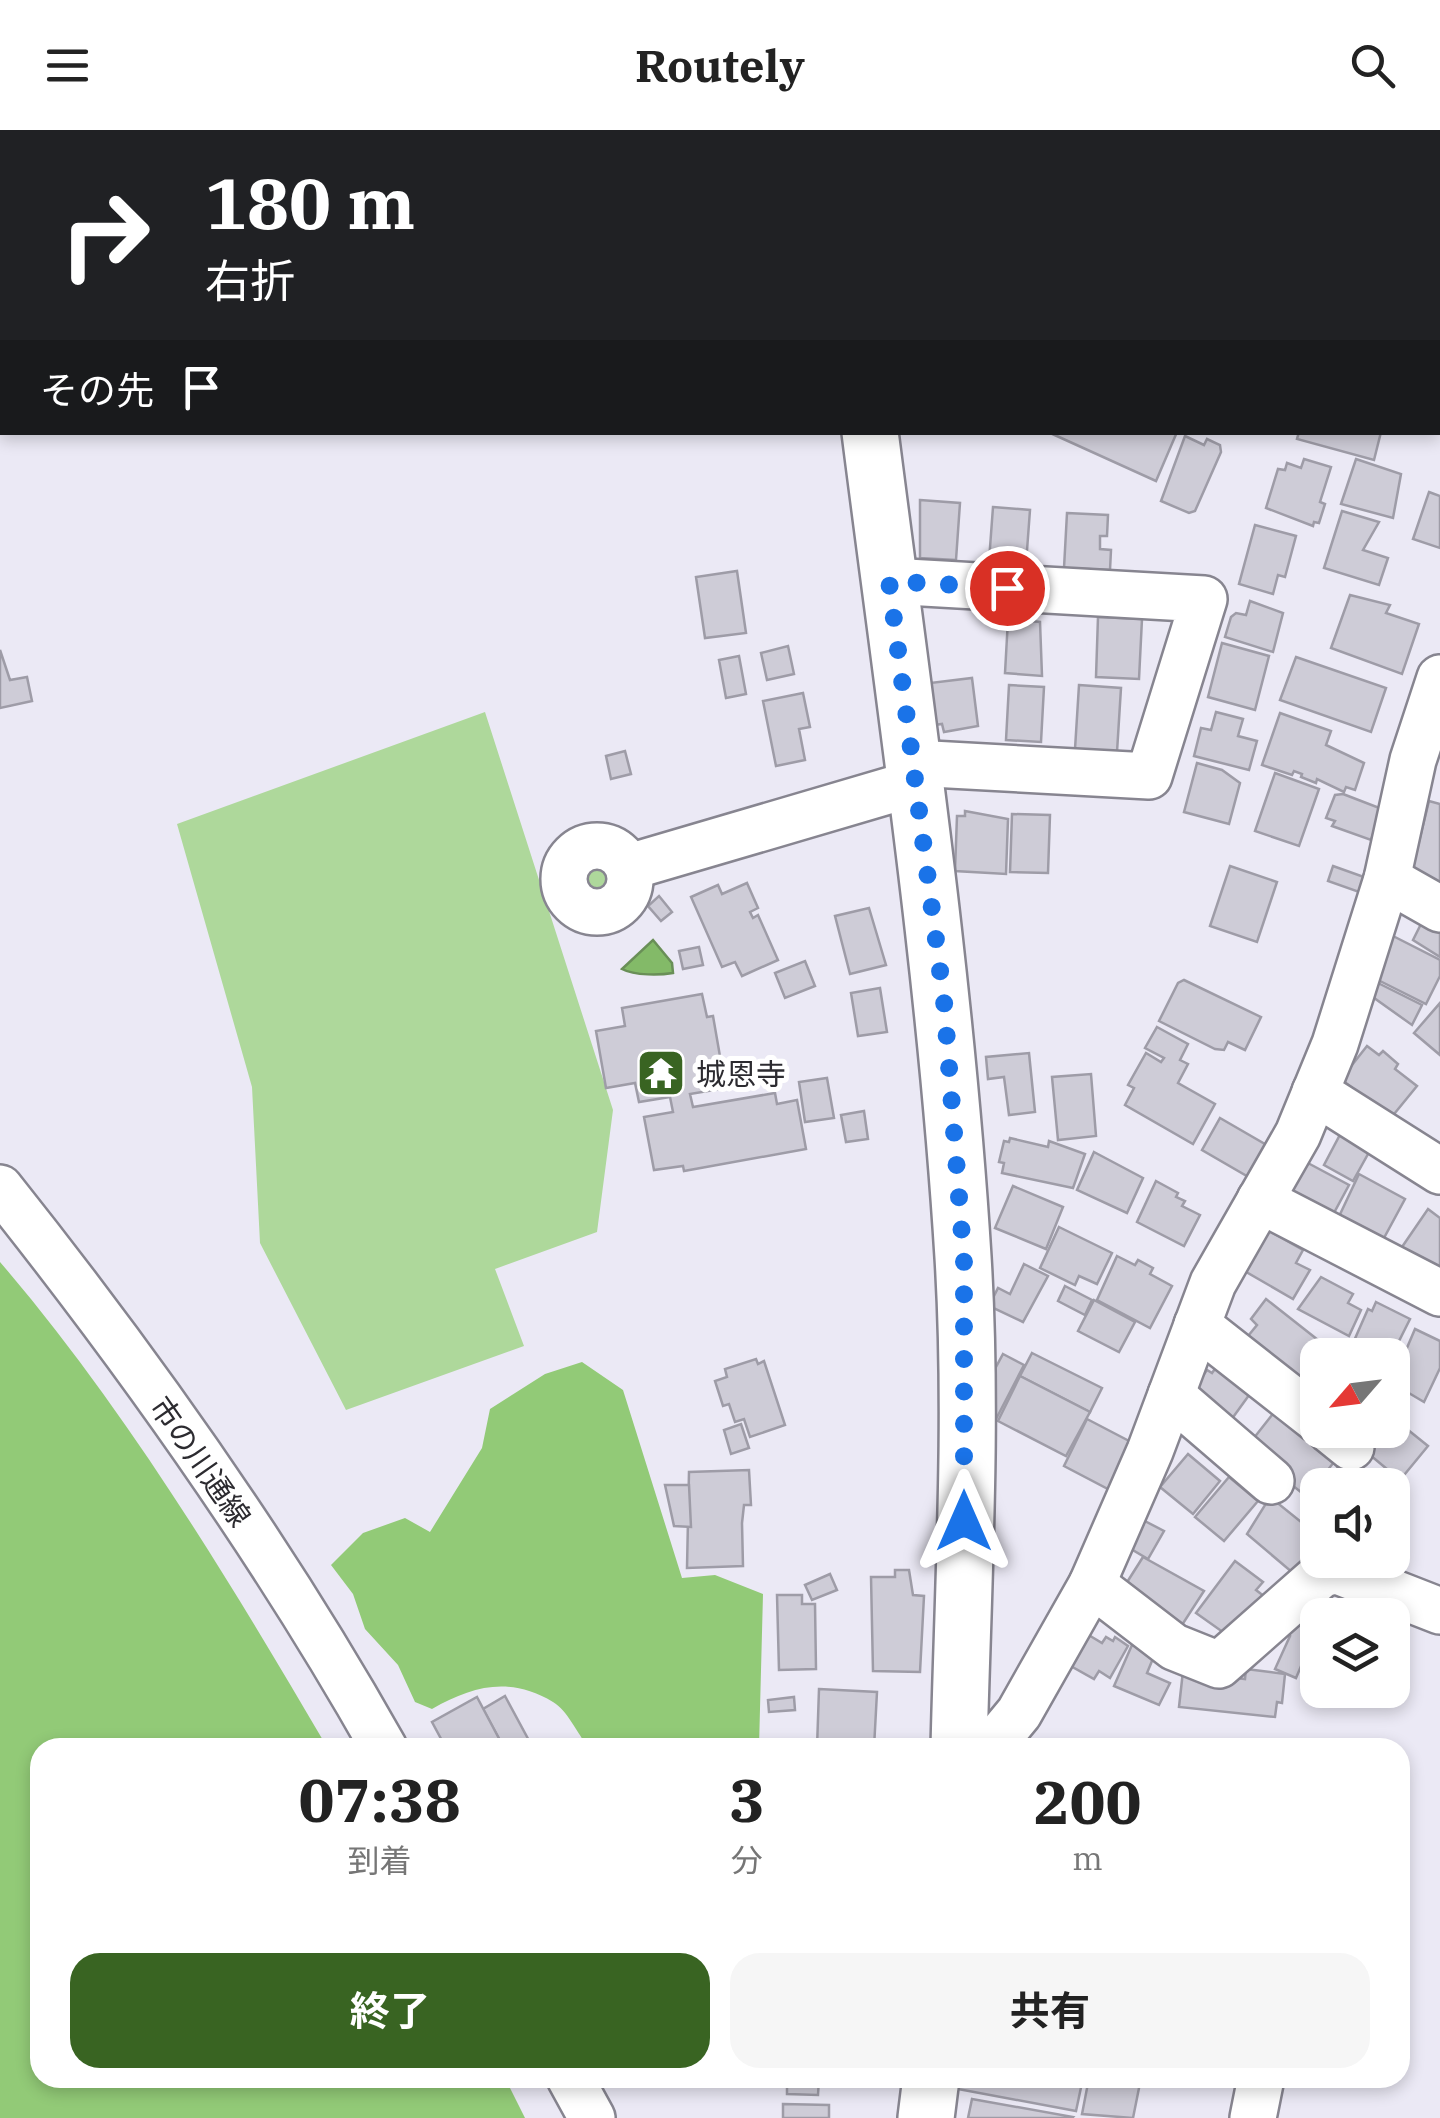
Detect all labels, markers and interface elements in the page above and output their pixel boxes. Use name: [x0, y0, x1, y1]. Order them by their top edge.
text: Routely: [635, 36, 805, 94]
icon: menu: [40, 38, 95, 93]
icon: search: [1345, 38, 1400, 93]
text: 180 m: [205, 157, 415, 248]
icon: right: [40, 170, 170, 300]
text: 右折: [205, 251, 295, 309]
icon: arrive: [174, 360, 229, 415]
text: その先: [40, 365, 154, 414]
pin: [965, 546, 1050, 631]
icon: arrive: [980, 561, 1035, 616]
temple icon: 城恩寺: [635, 1047, 687, 1099]
place label: 城恩寺: [696, 1054, 786, 1093]
north arrow: [1300, 1338, 1410, 1448]
map controls: [1300, 1338, 1410, 1708]
street label: 市の川通線: [142, 1388, 260, 1534]
button: sound: [1300, 1468, 1410, 1578]
position arrow: [912, 1469, 1016, 1573]
button: layers: [1300, 1598, 1410, 1708]
text: 07:38: [298, 1760, 461, 1839]
text: 3: [729, 1760, 765, 1839]
text: 200: [1034, 1762, 1142, 1841]
text: m: [1072, 1837, 1103, 1879]
text: 到着: [348, 1839, 412, 1881]
text: 分: [731, 1839, 763, 1881]
button: 終了: [70, 1953, 710, 2068]
button: 共有: [730, 1953, 1370, 2068]

